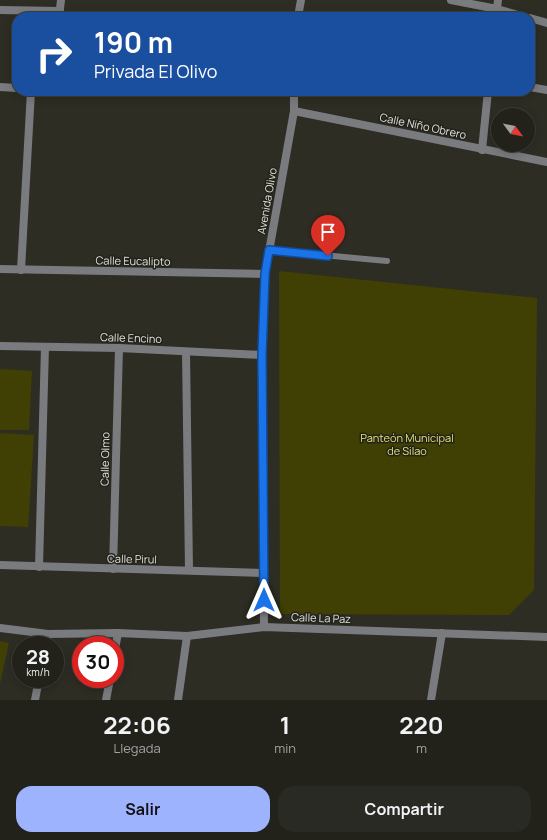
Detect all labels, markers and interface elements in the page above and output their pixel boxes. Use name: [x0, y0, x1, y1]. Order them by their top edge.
text: 190 m: [94, 23, 173, 61]
icon: right: [28, 28, 80, 80]
text: Privada El Olivo: [94, 59, 217, 83]
north arrow: [491, 108, 535, 152]
map controls: [491, 108, 535, 152]
street label: Calle Niño Obrero: [378, 109, 468, 142]
street label: Avenida Olivo: [253, 166, 280, 235]
pin: [311, 215, 345, 256]
icon: arrive: [317, 221, 339, 243]
street label: Calle Eucalipto: [95, 252, 171, 269]
street label: Calle Encino: [100, 329, 163, 346]
park label: Panteón Municipal de Silao: [360, 430, 454, 458]
street label: Calle Olmo: [97, 431, 112, 486]
street label: Calle Pirul: [107, 551, 157, 566]
position arrow: [243, 579, 285, 621]
street label: Calle La Paz: [291, 609, 351, 626]
speed limit sign: 30: [72, 636, 124, 688]
text: 28: [26, 643, 50, 670]
text: km/h: [26, 665, 50, 679]
text: 22:06: [103, 708, 171, 741]
text: 1: [280, 708, 290, 741]
text: 220: [399, 708, 444, 741]
text: Llegada: [114, 739, 161, 757]
text: min: [274, 739, 296, 757]
text: m: [416, 739, 427, 757]
button: Salir: [16, 786, 270, 832]
button: Compartir: [278, 786, 531, 832]

